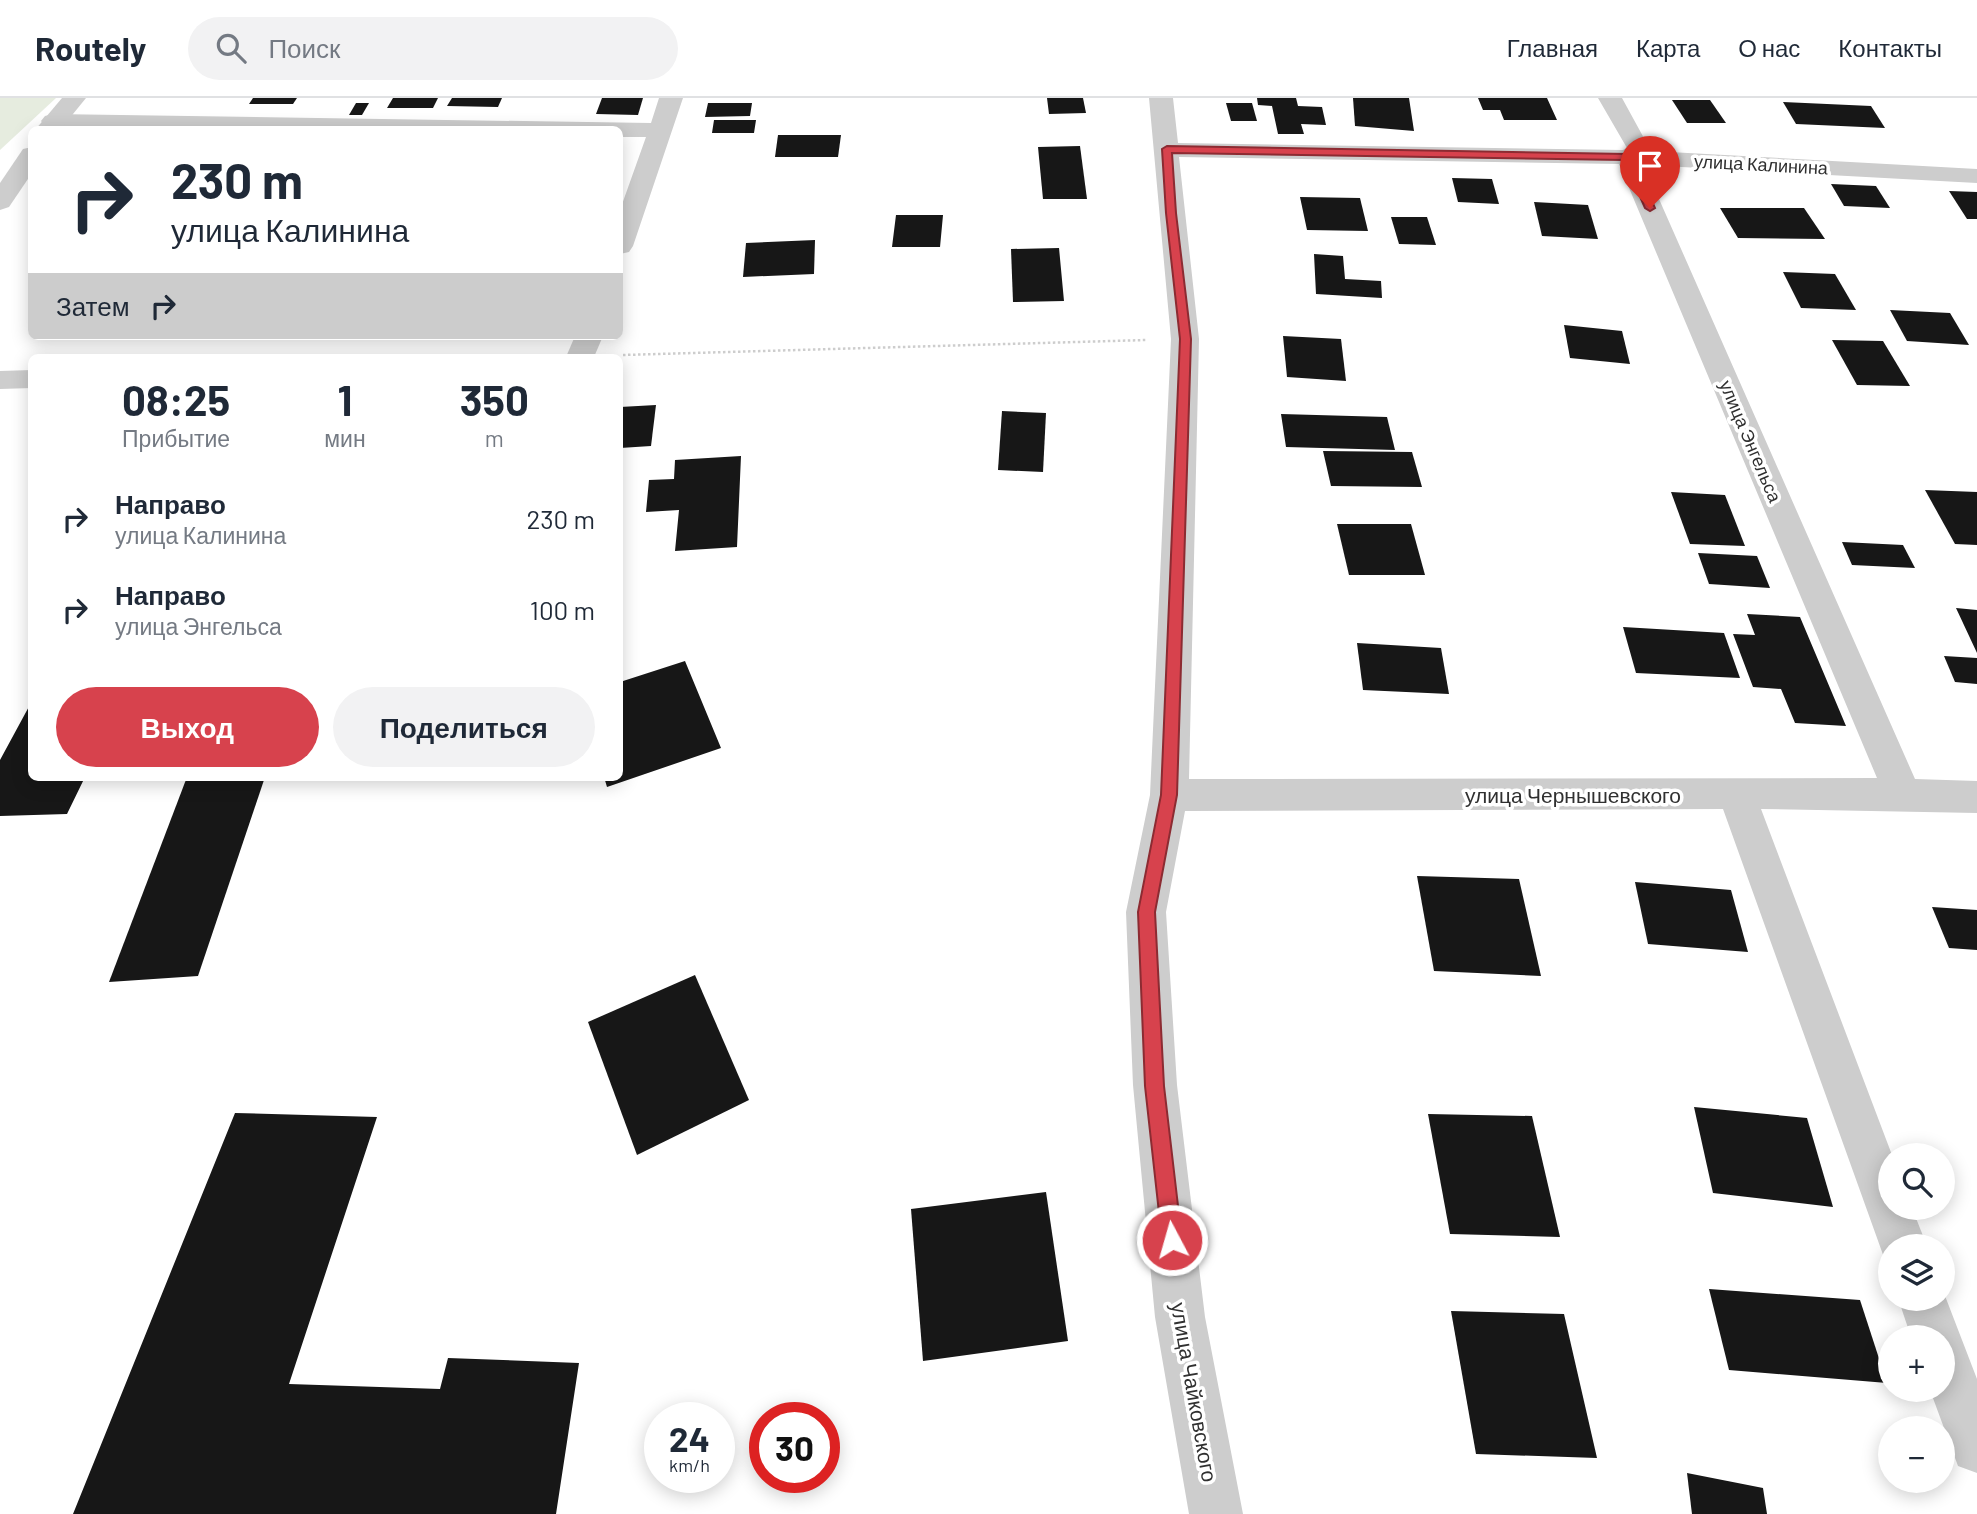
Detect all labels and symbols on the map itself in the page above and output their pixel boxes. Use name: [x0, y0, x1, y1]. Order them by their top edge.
pin: [1620, 136, 1680, 208]
street label: улица Калинина: [1693, 150, 1830, 179]
street label: улица Энгельса: [1715, 377, 1787, 506]
street label: улица Чернышевского: [1465, 782, 1681, 807]
position arrow: [1135, 1203, 1209, 1277]
street label: улица Чайковского: [1167, 1300, 1223, 1484]
speed limit sign: 30: [749, 1402, 840, 1493]

